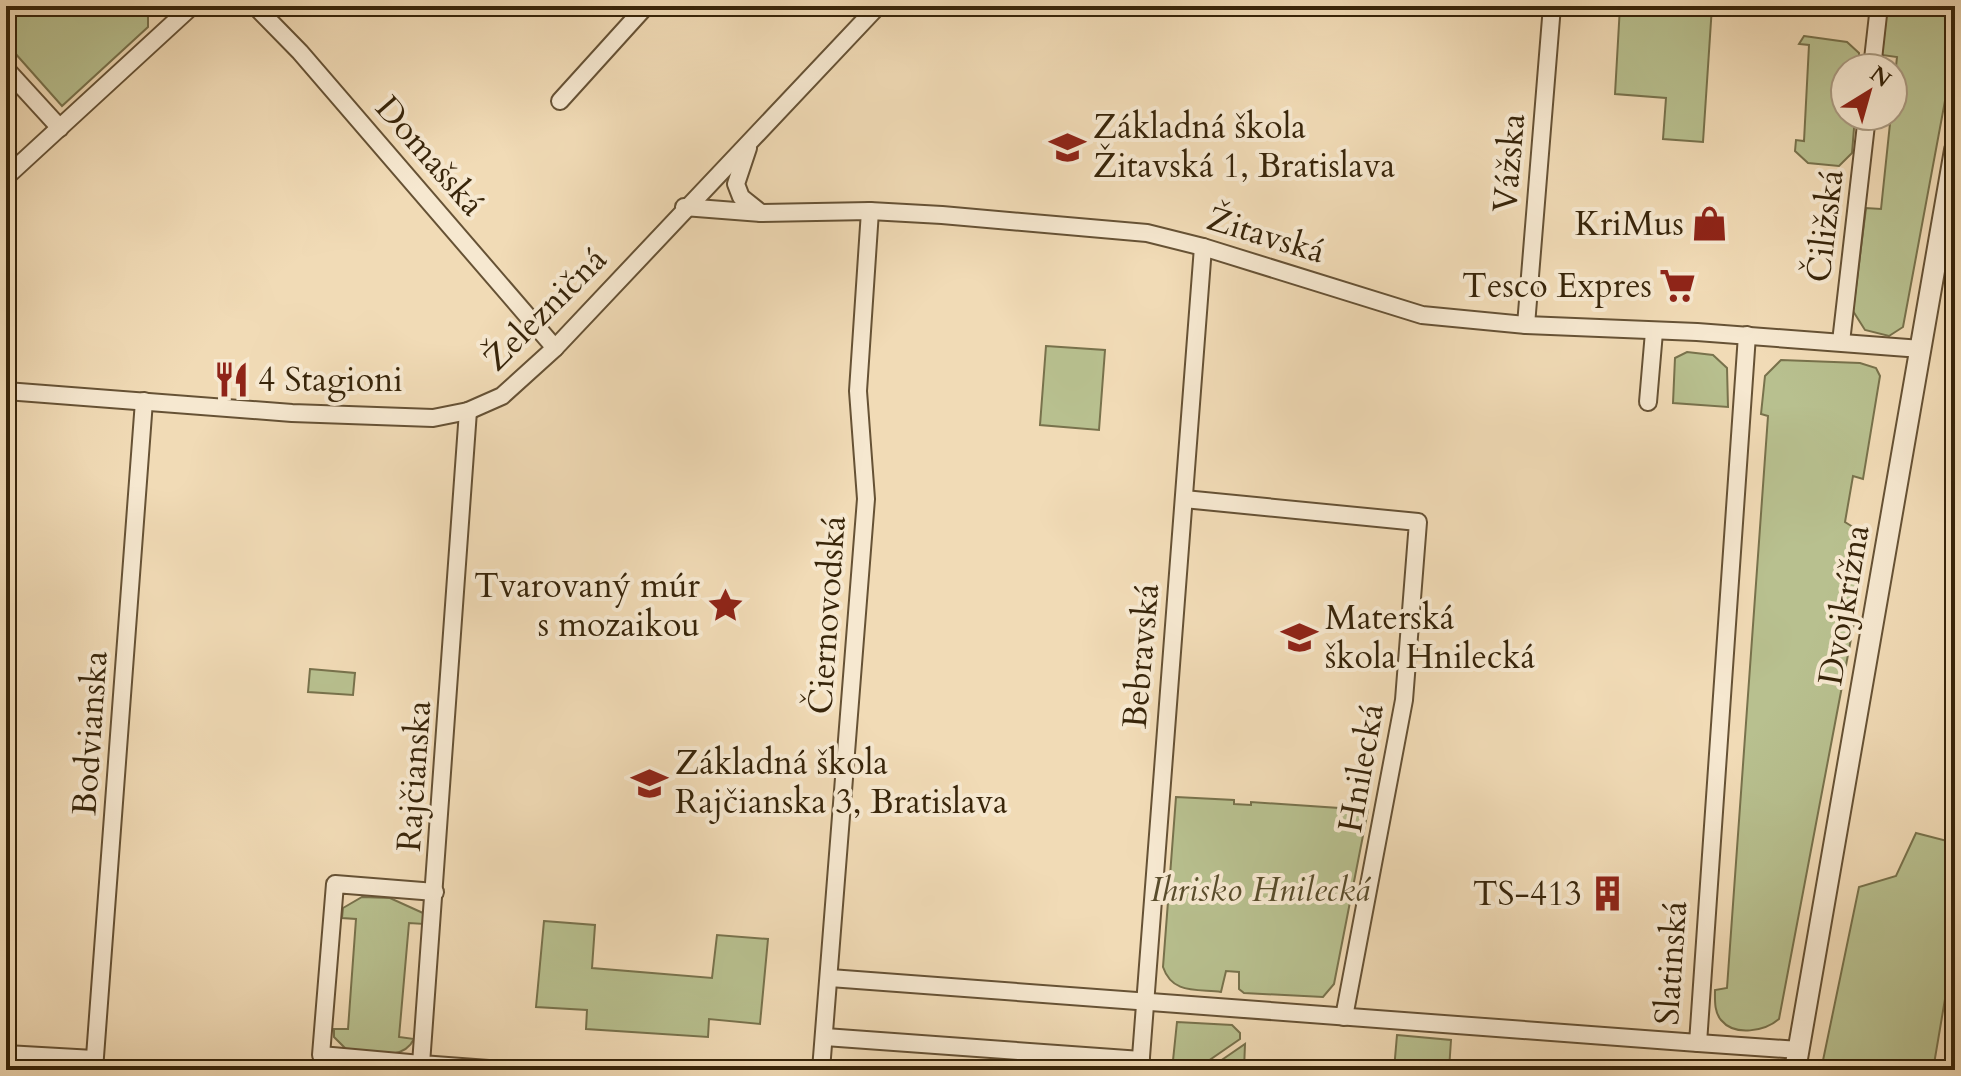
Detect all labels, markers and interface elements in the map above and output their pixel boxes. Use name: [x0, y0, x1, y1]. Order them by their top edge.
north arrow: [1829, 52, 1909, 132]
text: N: [1864, 59, 1897, 95]
street label: Domašská: [365, 86, 495, 226]
place label: Základná škola Žitavská 1, Bratislava: [1093, 104, 1395, 189]
street label: Vážska: [1482, 111, 1536, 214]
school or university icon: Základná škola Žitavská 1, Bratislava: [1048, 128, 1086, 166]
street label: Čiližská: [1795, 167, 1855, 285]
street label: Žitavská: [1202, 195, 1331, 275]
place label: KriMus: [1575, 201, 1684, 247]
shop icon: KriMus: [1691, 205, 1729, 243]
street label: Železničná: [473, 237, 617, 381]
place label: Tesco Expres: [1462, 263, 1652, 309]
supermarket icon: Tesco Expres: [1659, 267, 1697, 305]
place label: 4 Stagioni: [258, 357, 403, 403]
restaurant icon: 4 Stagioni: [213, 361, 251, 399]
street label: Čiernovodská: [797, 514, 857, 716]
street label: Dvojkrížna: [1807, 521, 1881, 689]
place label: Tvarovaný múr s mozaikou: [474, 563, 701, 648]
street label: Bebravská: [1112, 581, 1170, 730]
place icon: Tvarovaný múr s mozaikou: [707, 587, 745, 625]
place label: Materská škola Hnilecká: [1325, 595, 1536, 680]
school or university icon: Materská škola Hnilecká: [1280, 619, 1318, 657]
street label: Bodvianska: [61, 649, 119, 817]
street label: Rajčianska: [386, 699, 442, 853]
street label: Hnilecká: [1327, 700, 1395, 836]
place label: Základná škola Rajčianska 3, Bratislava: [675, 740, 1008, 825]
school or university icon: Základná škola Rajčianska 3, Bratislava: [630, 764, 668, 802]
park label: Ihrisko Hnilecká: [1150, 867, 1372, 913]
place label: TS-413: [1473, 871, 1582, 917]
building icon: TS-413: [1589, 875, 1627, 913]
street label: Slatinská: [1644, 899, 1698, 1027]

